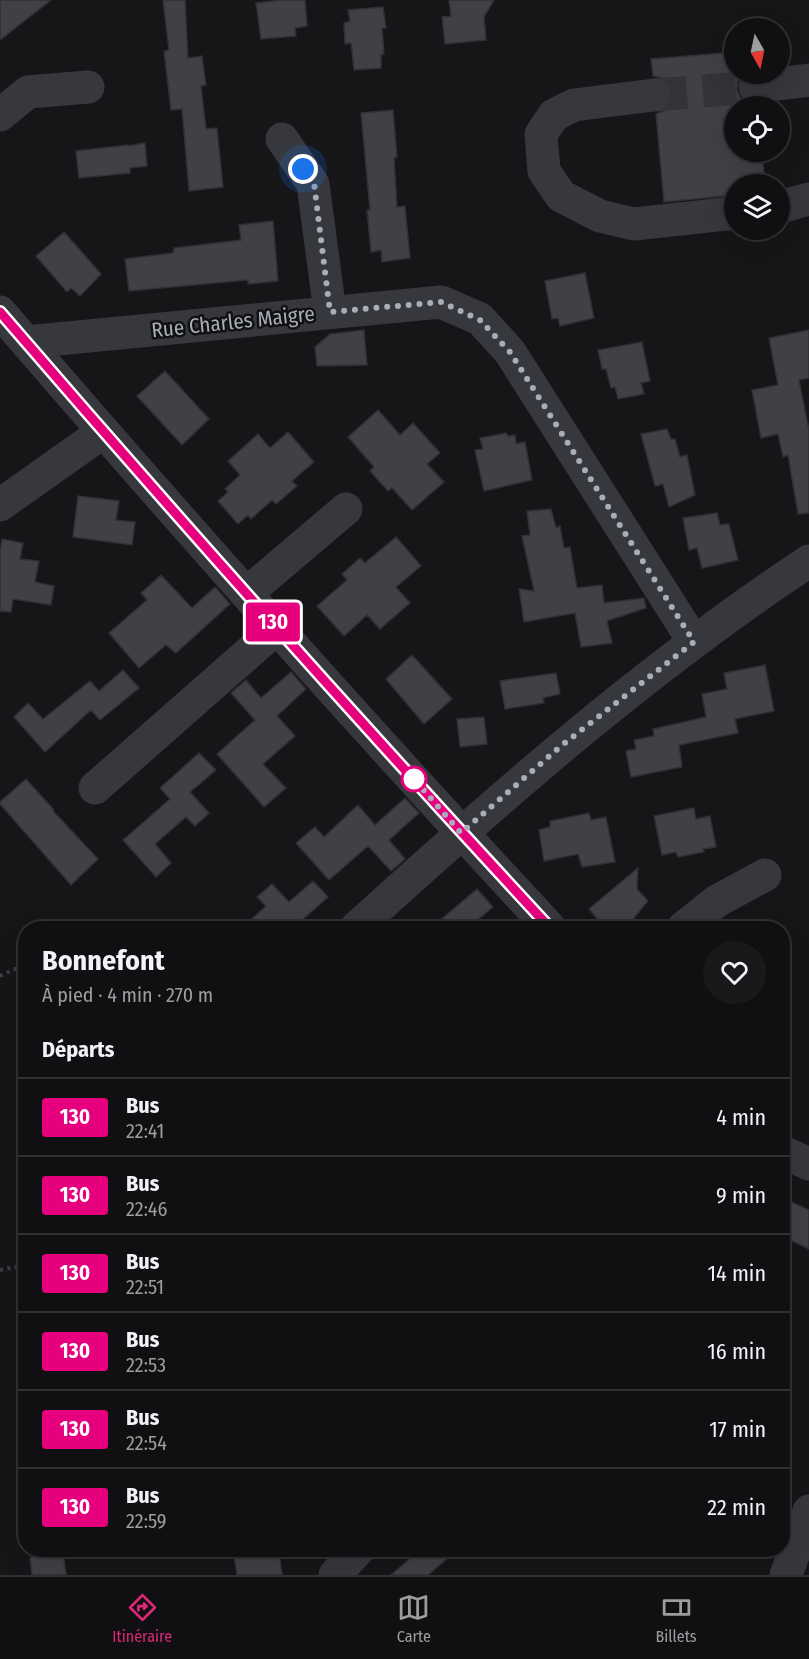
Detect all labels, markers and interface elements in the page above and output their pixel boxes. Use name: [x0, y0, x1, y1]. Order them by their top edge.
north arrow: [724, 18, 790, 84]
map controls: [724, 18, 790, 240]
button: locate: [724, 96, 790, 162]
your location: [288, 154, 318, 184]
button: layers: [724, 174, 790, 240]
street label: Rue Charles Maigre: [150, 300, 316, 344]
line badge: 130: [238, 602, 308, 642]
text: 130: [258, 609, 288, 635]
unlabelled marker: [401, 766, 427, 792]
button: heart: [703, 941, 766, 1004]
text: Bonnefont: [42, 944, 165, 977]
text: À pied · 4 min · 270 m: [42, 983, 213, 1007]
text: Départs: [42, 1036, 114, 1063]
text: Bus: [126, 1092, 159, 1119]
text: 130: [60, 1104, 90, 1130]
text: 4 min: [716, 1104, 766, 1131]
text: 22:41: [126, 1119, 164, 1143]
text: Bus: [126, 1170, 159, 1197]
text: 130: [60, 1182, 90, 1208]
text: 9 min: [716, 1182, 766, 1209]
text: 22:46: [126, 1197, 167, 1221]
text: Bus: [126, 1248, 159, 1275]
text: 130: [60, 1260, 90, 1286]
text: 14 min: [708, 1260, 766, 1287]
text: 22:51: [126, 1275, 164, 1299]
text: Bus: [126, 1326, 159, 1353]
text: 130: [60, 1338, 90, 1364]
text: 16 min: [707, 1338, 766, 1365]
text: 22:53: [126, 1353, 166, 1377]
text: Bus: [126, 1404, 159, 1431]
text: 130: [60, 1416, 90, 1442]
text: 17 min: [709, 1416, 766, 1443]
text: 22:54: [126, 1431, 167, 1455]
text: Bus: [126, 1482, 159, 1509]
text: 130: [60, 1494, 90, 1520]
text: 22 min: [707, 1494, 766, 1521]
text: 22:59: [126, 1509, 167, 1533]
tab: Itinéraire: [112, 1591, 172, 1646]
tab: Carte: [397, 1591, 431, 1646]
tab: Billets: [656, 1591, 697, 1646]

